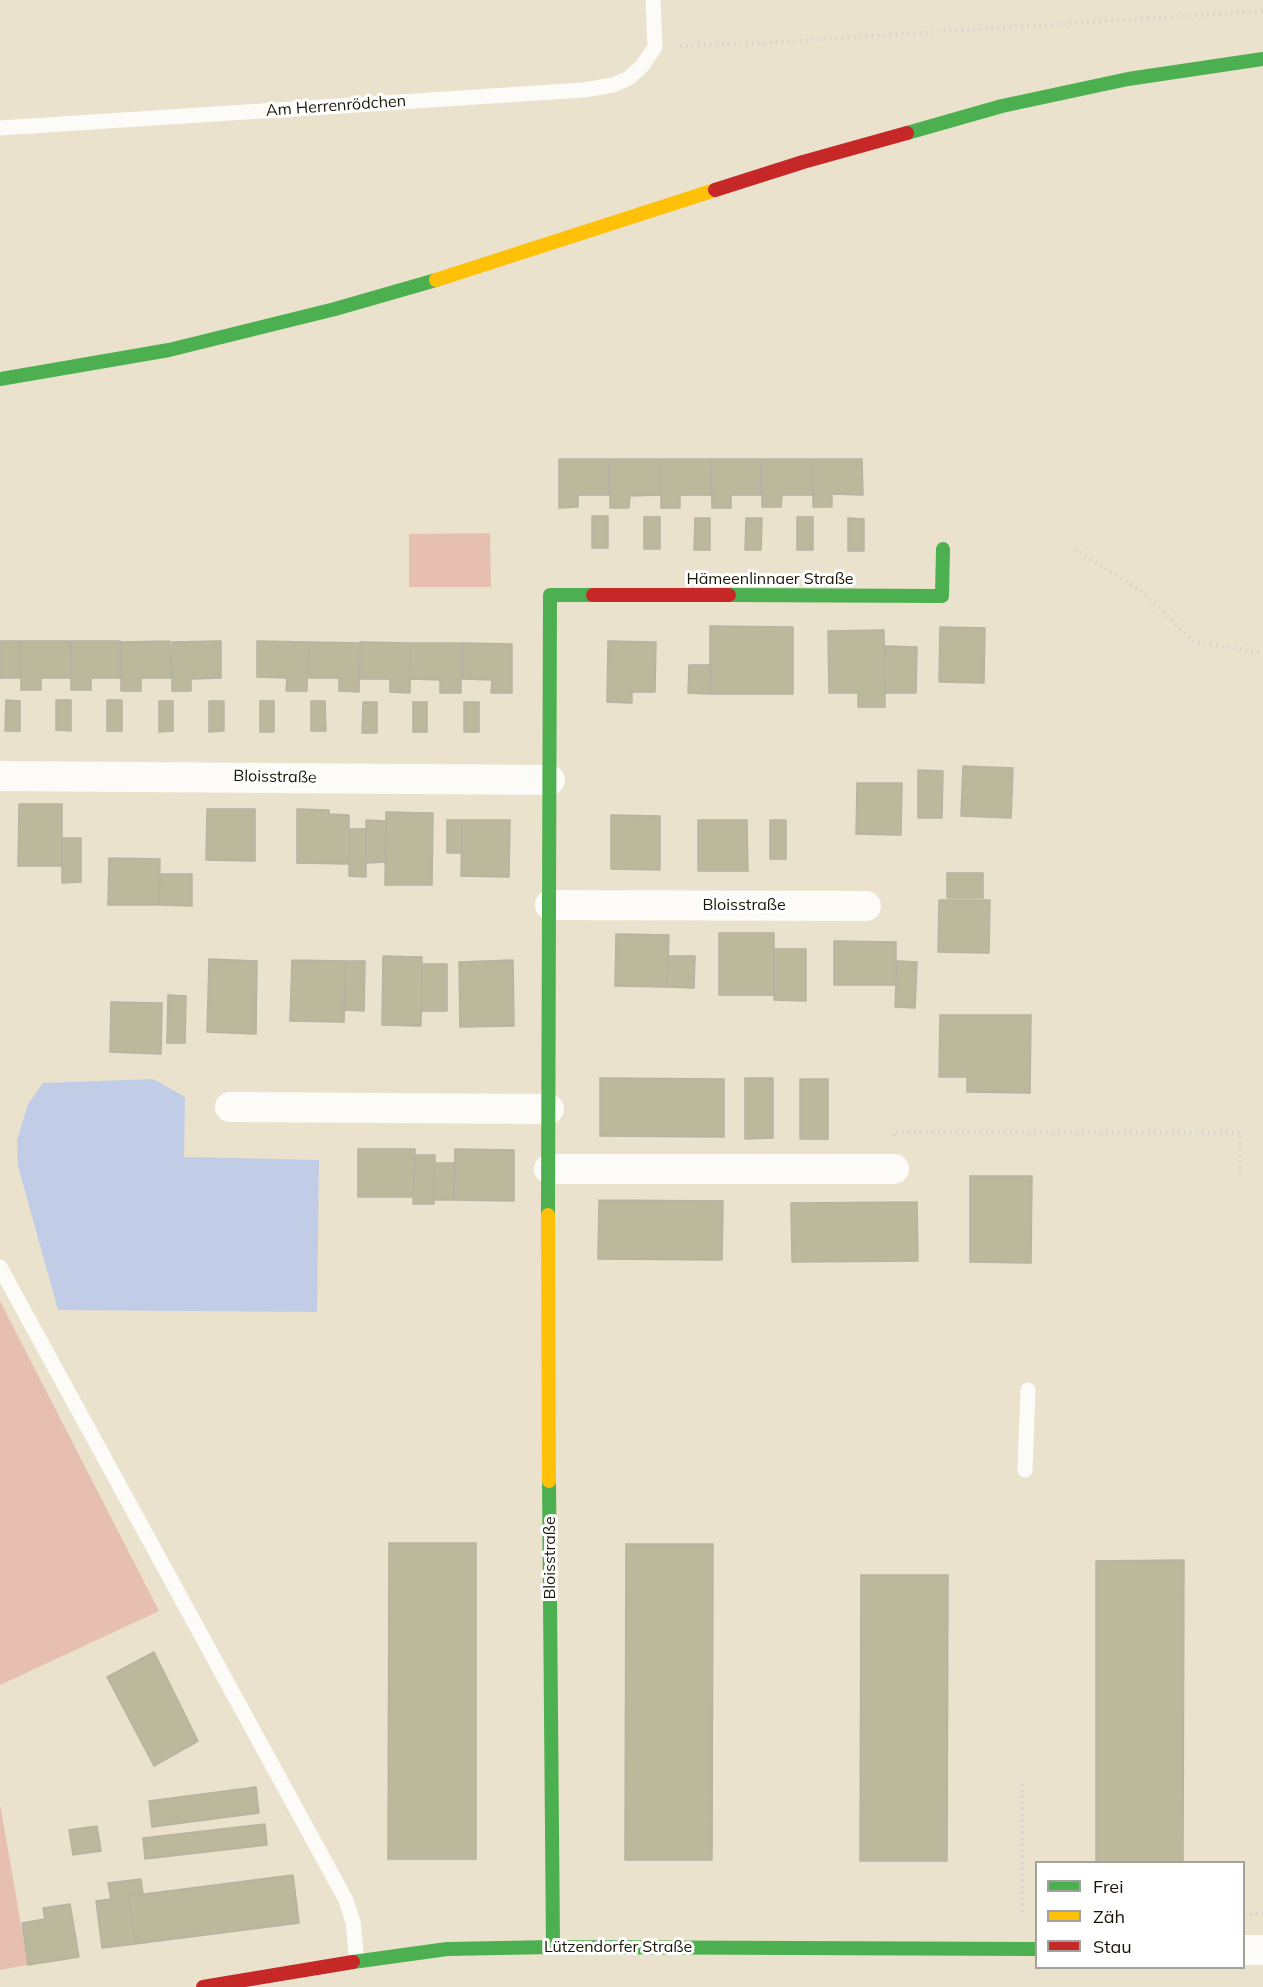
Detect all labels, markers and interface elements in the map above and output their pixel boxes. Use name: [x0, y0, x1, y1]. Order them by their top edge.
street label: Am Herrenrödchen: [265, 92, 407, 120]
street label: Hämeenlinnaer Straße: [686, 569, 854, 589]
street label: Bloisstraße: [233, 767, 317, 787]
street label: Bloisstraße: [702, 895, 786, 915]
street label: Bloisstraße: [540, 1516, 560, 1600]
legend: [1035, 1861, 1245, 1969]
text: Frei: [1093, 1875, 1123, 1898]
text: Zäh: [1093, 1905, 1125, 1928]
text: Stau: [1093, 1935, 1132, 1958]
street label: Lützendorfer Straße: [544, 1937, 692, 1957]

